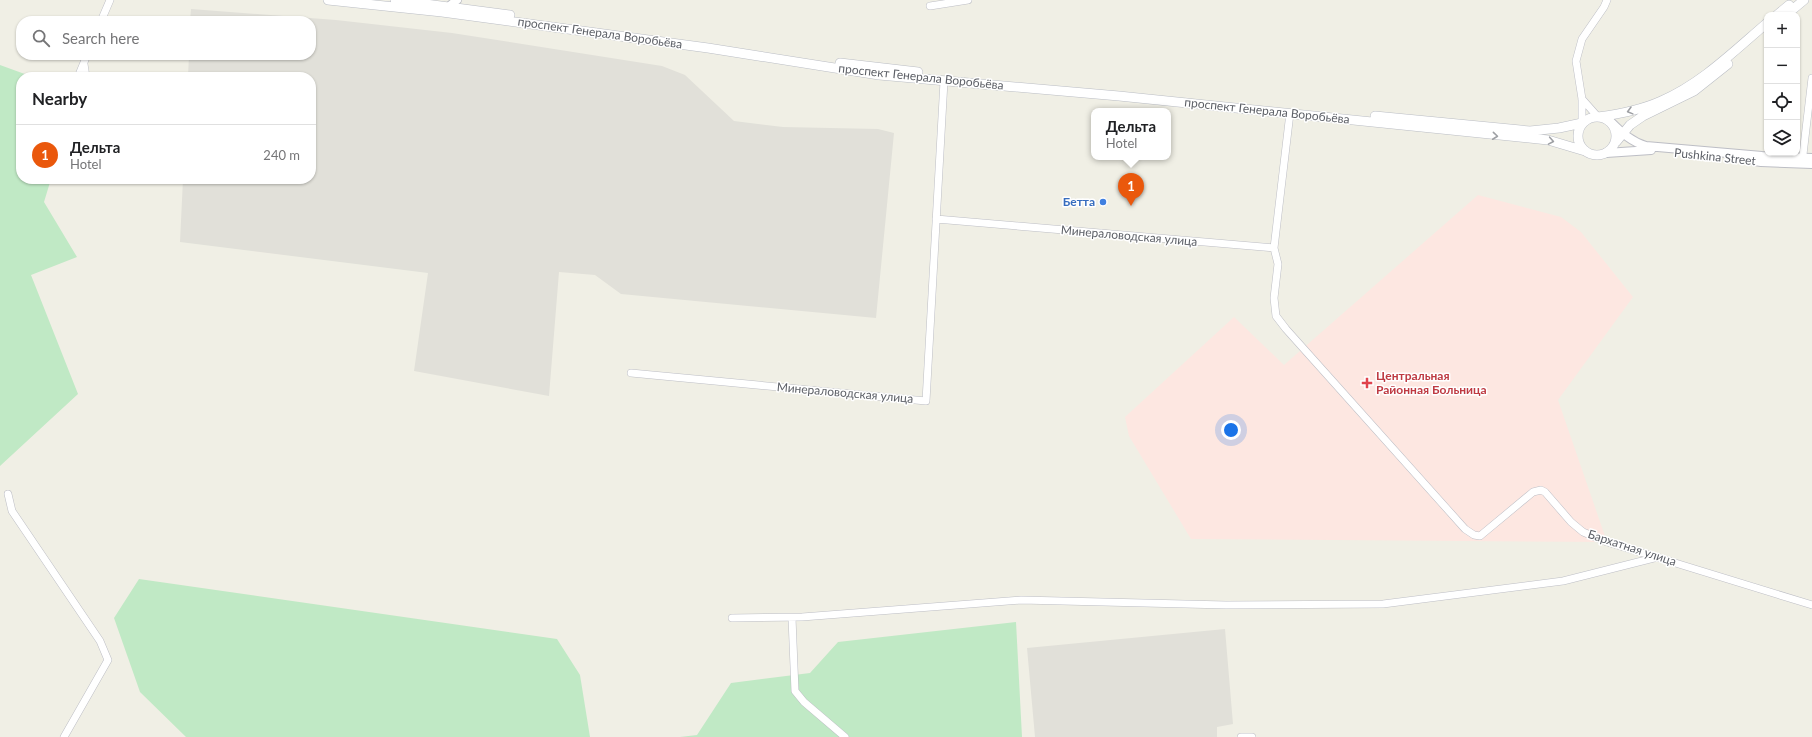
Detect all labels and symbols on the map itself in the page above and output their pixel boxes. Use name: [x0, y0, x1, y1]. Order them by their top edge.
street label: проспект Генерала Воробьёва: [517, 14, 683, 51]
street label: проспект Генерала Воробьёва: [838, 60, 1004, 93]
street label: проспект Генерала Воробьёва: [1184, 94, 1350, 127]
one-way arrow: [1626, 106, 1633, 115]
one-way arrow: [1492, 131, 1498, 140]
one-way arrow: [1548, 136, 1554, 145]
street label: Pushkina Street: [1673, 145, 1757, 168]
pin: 1: [1118, 173, 1144, 206]
place label: Бетта: [1063, 194, 1095, 209]
marker: Бетта: [1098, 197, 1108, 207]
street label: Минераловодская улица: [1060, 222, 1198, 249]
place label: Центральная Районная Больница: [1376, 368, 1487, 397]
marker: Центральная Районная Больница: [1361, 377, 1373, 389]
street label: Минераловодская улица: [776, 379, 914, 406]
your location: [1221, 420, 1241, 440]
street label: Бархатная улица: [1586, 526, 1678, 569]

